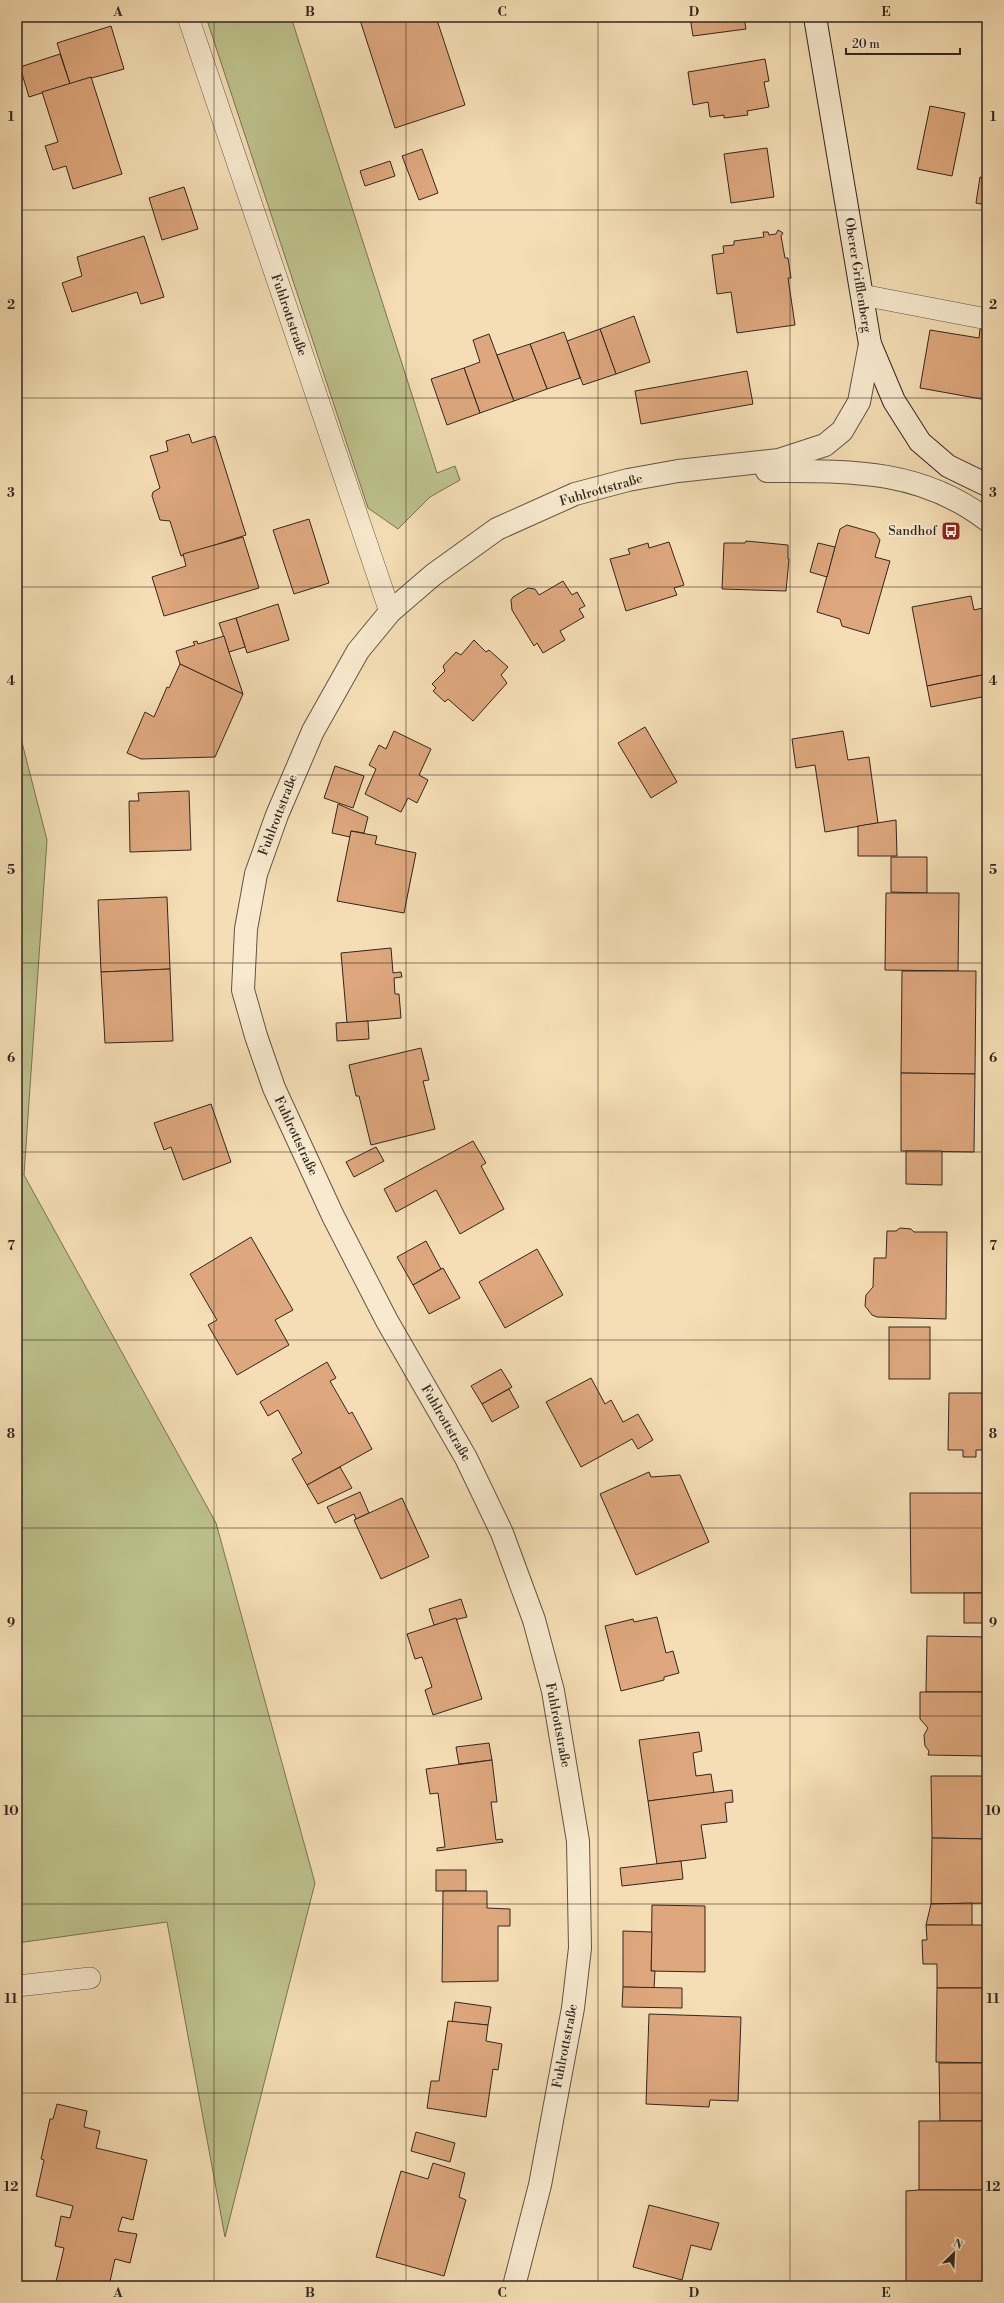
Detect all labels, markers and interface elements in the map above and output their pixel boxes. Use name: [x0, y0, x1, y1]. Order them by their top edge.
text: A: [112, 4, 123, 20]
text: B: [305, 4, 315, 20]
text: C: [497, 4, 507, 20]
text: D: [689, 4, 699, 20]
text: E: [881, 4, 891, 20]
scale bar: [846, 30, 960, 56]
text: 20 m: [852, 37, 880, 52]
text: 1: [8, 109, 15, 125]
text: 1: [990, 109, 997, 125]
street label: Oberer Grifflenberg: [841, 216, 875, 334]
street label: Fuhlrottstraße: [267, 272, 311, 359]
text: 2: [7, 297, 15, 313]
text: 2: [989, 297, 997, 313]
street label: Fuhlrottstraße: [558, 470, 645, 510]
text: 3: [7, 485, 15, 501]
text: 3: [989, 485, 997, 501]
bus stop icon: Sandhof: [940, 520, 962, 542]
place label: Sandhof: [888, 523, 938, 539]
text: 4: [7, 673, 16, 689]
text: 4: [989, 673, 998, 689]
street label: Fuhlrottstraße: [255, 772, 301, 858]
text: 5: [7, 862, 15, 878]
text: 5: [989, 862, 997, 878]
text: 6: [7, 1050, 15, 1066]
text: 6: [989, 1050, 997, 1066]
street label: Fuhlrottstraße: [271, 1094, 322, 1179]
text: 7: [7, 1238, 15, 1254]
text: 7: [989, 1238, 997, 1254]
street label: Fuhlrottstraße: [418, 1382, 475, 1464]
text: 8: [7, 1426, 15, 1442]
text: 8: [989, 1426, 997, 1442]
text: 9: [7, 1615, 15, 1631]
text: 9: [989, 1615, 997, 1631]
street label: Fuhlrottstraße: [542, 1681, 574, 1769]
text: 10: [3, 1803, 19, 1819]
text: 10: [985, 1803, 1001, 1819]
text: 11: [5, 1991, 18, 2007]
text: 11: [987, 1991, 1000, 2007]
street label: Fuhlrottstraße: [549, 2002, 581, 2090]
text: 12: [4, 2179, 18, 2195]
text: 12: [986, 2179, 1000, 2195]
north arrow: [934, 2233, 974, 2273]
text: N: [951, 2237, 965, 2253]
text: A: [112, 2285, 123, 2301]
text: B: [305, 2285, 315, 2301]
text: C: [497, 2285, 507, 2301]
text: D: [689, 2285, 699, 2301]
text: E: [881, 2285, 891, 2301]

